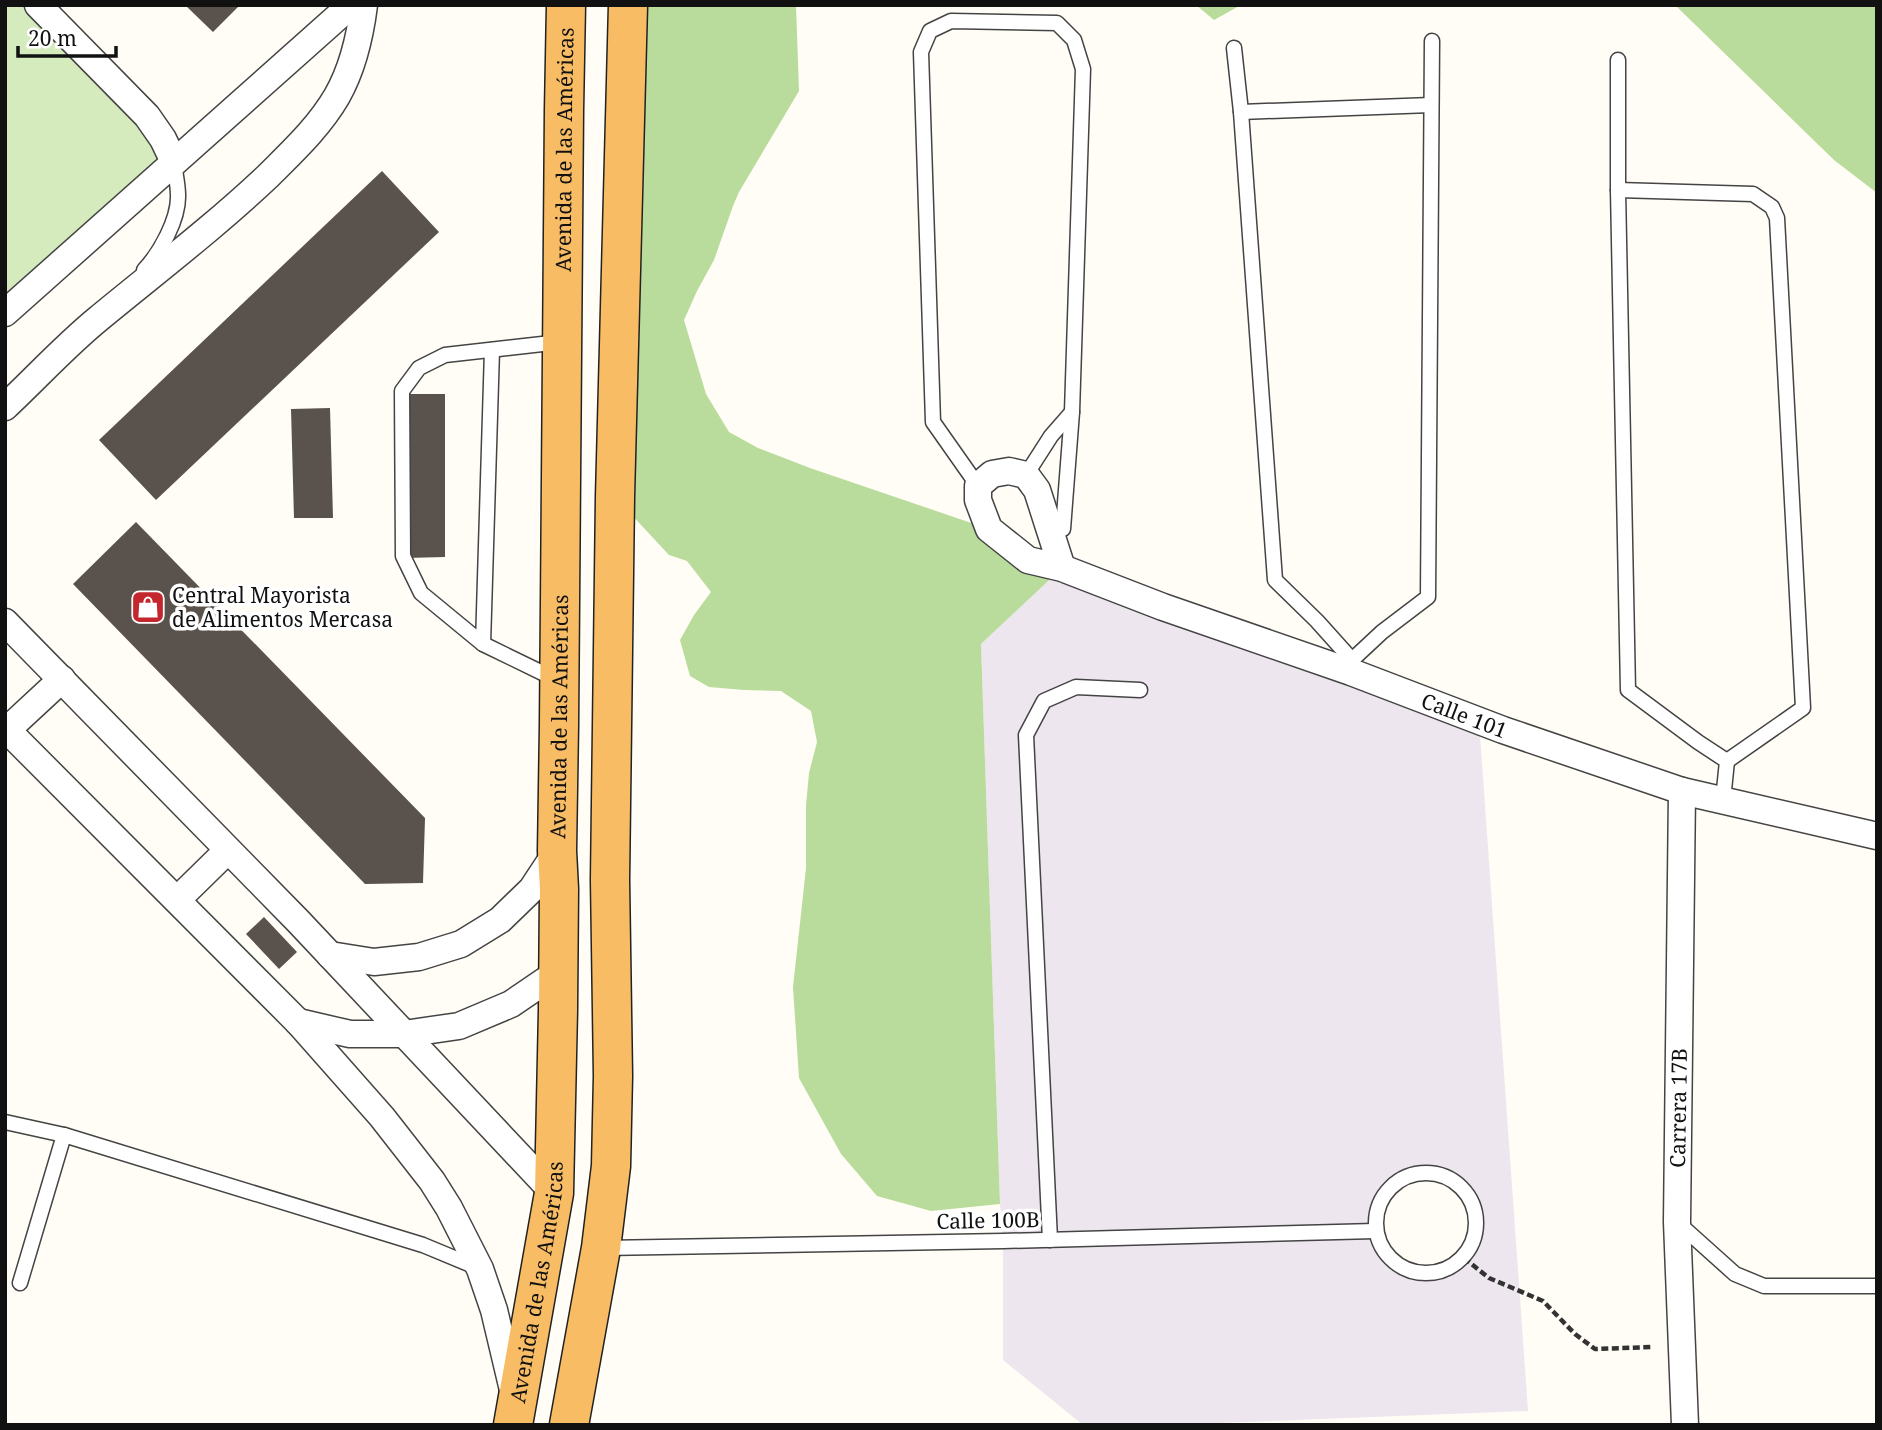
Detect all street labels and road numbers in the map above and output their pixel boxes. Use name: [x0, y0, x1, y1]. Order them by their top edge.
street label: Avenida de las Américas: [549, 27, 580, 272]
street label: Avenida de las Américas: [543, 594, 574, 839]
street label: Calle 101: [1417, 686, 1511, 744]
street label: Carrera 17B: [1663, 1048, 1693, 1168]
street label: Avenida de las Américas: [503, 1161, 569, 1405]
street label: Calle 100B: [936, 1205, 1040, 1235]

